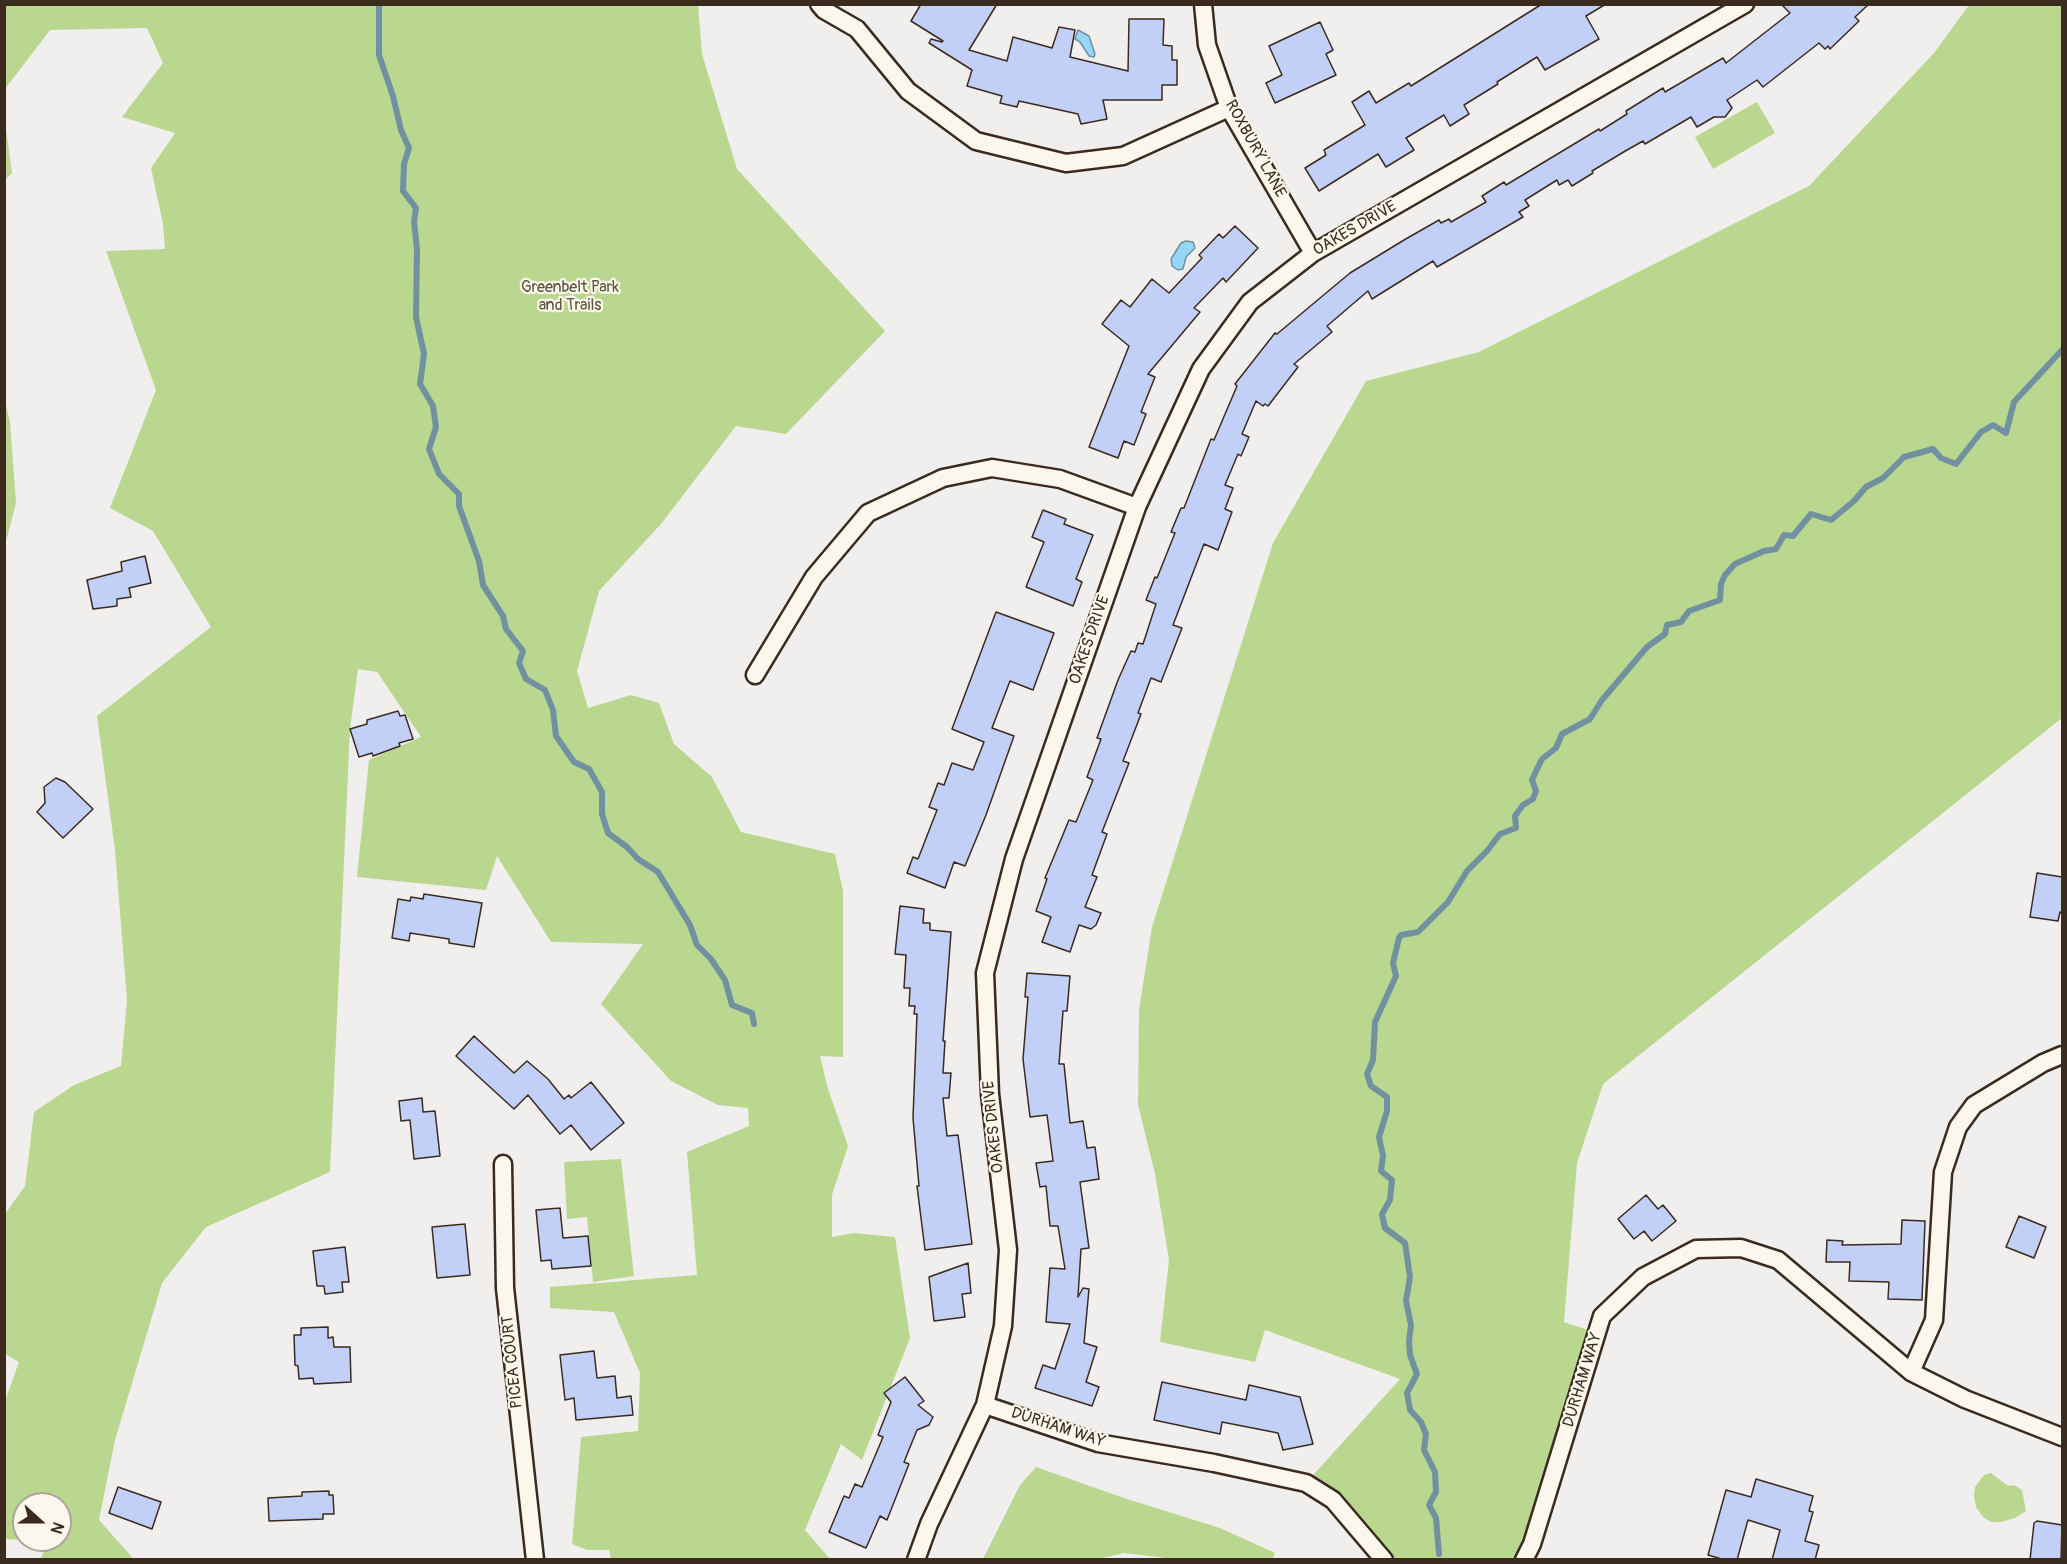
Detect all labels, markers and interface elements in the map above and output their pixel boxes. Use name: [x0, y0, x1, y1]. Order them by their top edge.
street label: ROXBURY LANE: [1220, 97, 1290, 201]
street label: OAKES DRIVE: [1310, 197, 1400, 261]
park label: Greenbelt Park and Trails: [521, 278, 619, 316]
street label: OAKES DRIVE: [1066, 593, 1114, 687]
street label: OAKES DRIVE: [980, 1080, 1008, 1174]
street label: PICEA COURT: [499, 1314, 527, 1410]
street label: DURHAM WAY: [1560, 1330, 1606, 1430]
street label: DURHAM WAY: [1009, 1404, 1107, 1452]
north arrow: [12, 1492, 72, 1552]
text: N: [46, 1519, 68, 1536]

